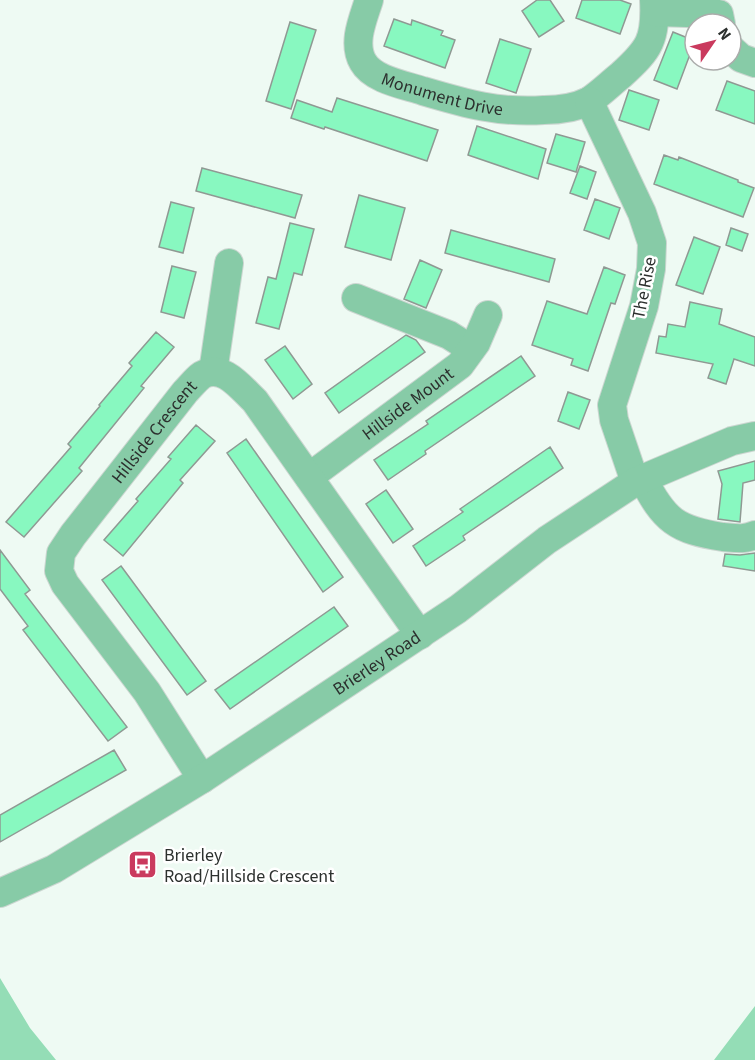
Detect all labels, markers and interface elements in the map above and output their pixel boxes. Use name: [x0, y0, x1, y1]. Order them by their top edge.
north arrow: [683, 12, 743, 72]
text: N: [712, 23, 737, 45]
street label: Monument Drive: [377, 67, 504, 122]
street label: The Rise: [626, 255, 663, 321]
street label: Hillside Mount: [357, 362, 459, 446]
street label: Hillside Crescent: [106, 375, 203, 489]
street label: Brierley Road: [328, 625, 426, 702]
place label: Brierley Road/Hillside Crescent: [164, 843, 334, 889]
bus stop icon: Brierley Road/Hillside Crescent: [127, 849, 159, 881]

